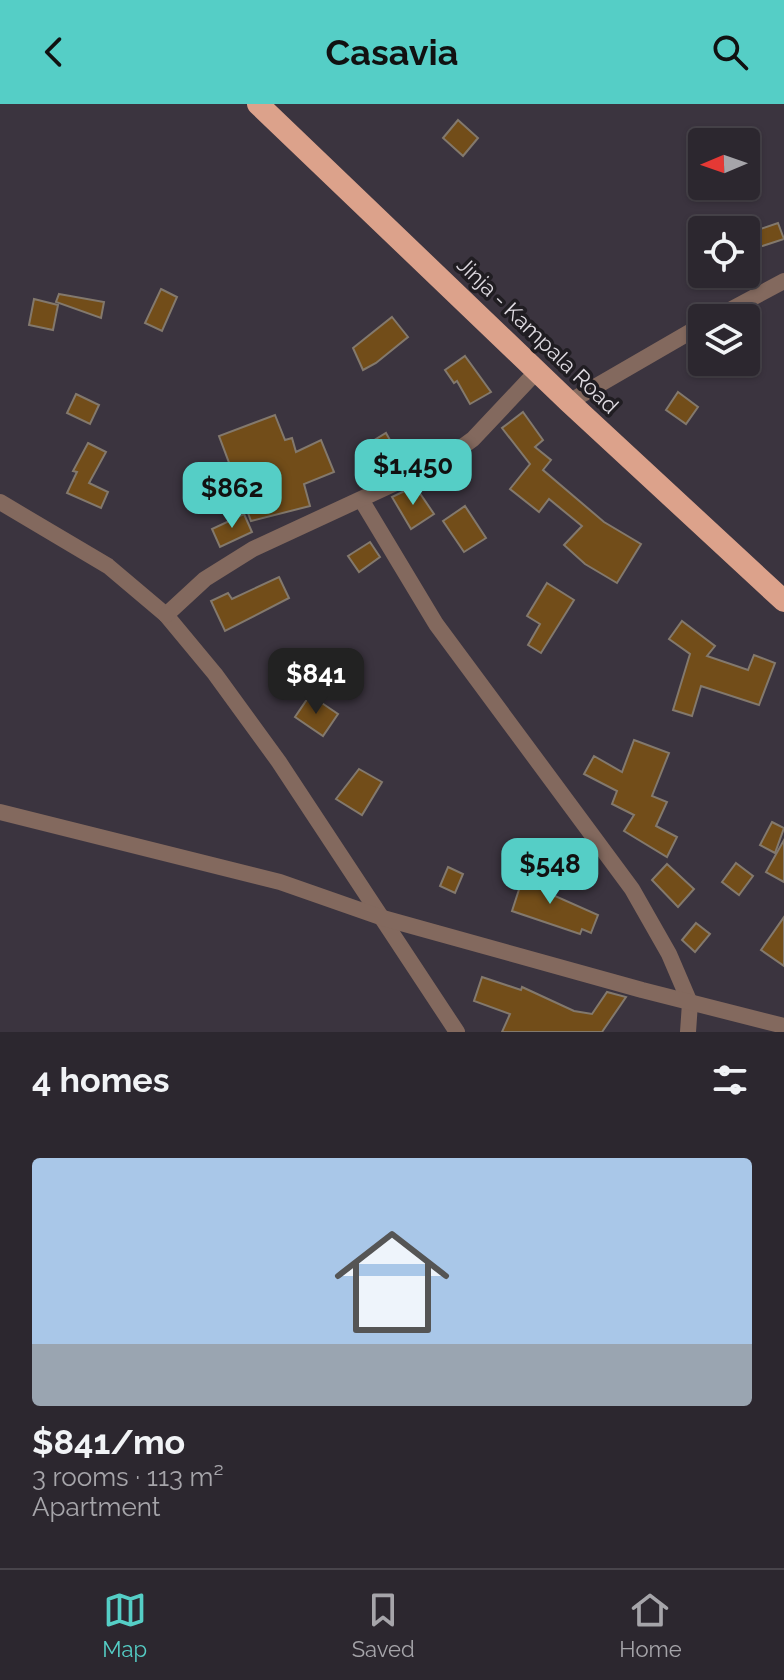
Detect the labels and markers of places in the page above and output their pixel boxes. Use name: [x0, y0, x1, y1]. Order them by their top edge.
pin: $1,450: [348, 439, 478, 507]
pin: $862: [185, 462, 279, 530]
pin: $841: [269, 648, 363, 716]
pin: $548: [503, 838, 597, 906]

